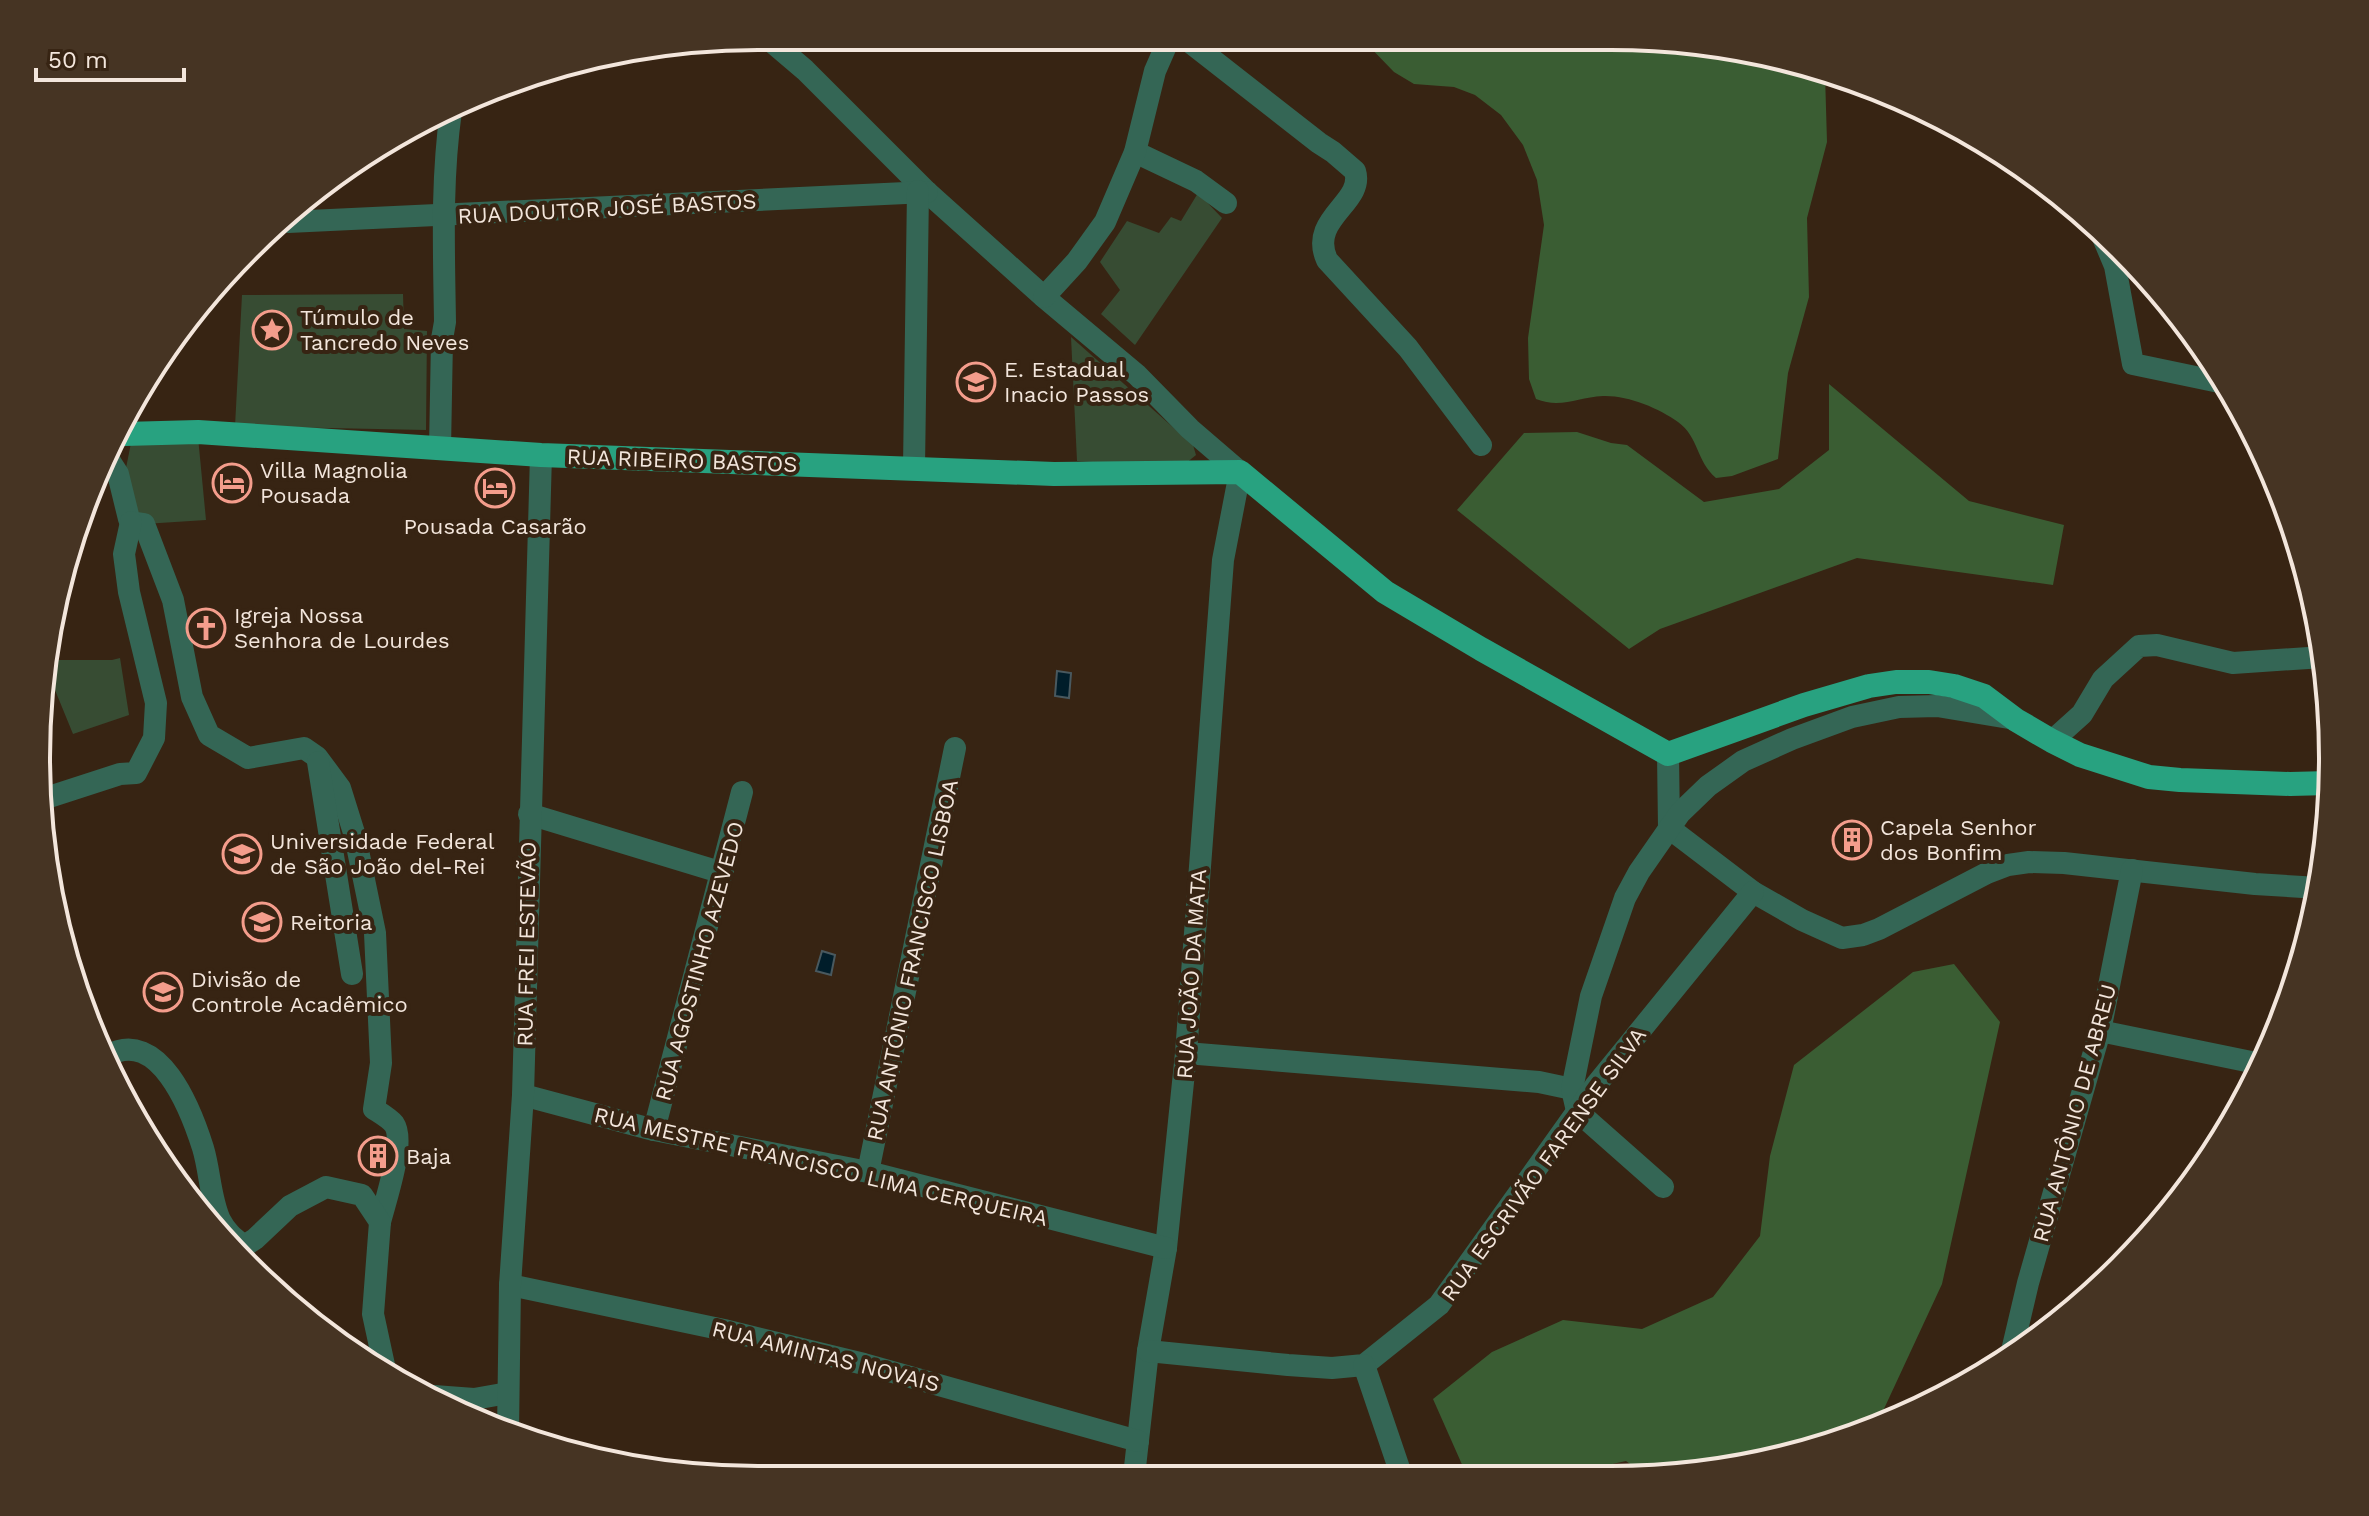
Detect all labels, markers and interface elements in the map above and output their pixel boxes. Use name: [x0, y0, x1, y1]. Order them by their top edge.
scale bar: [36, 32, 184, 82]
text: 50 m: [48, 46, 108, 74]
street label: RUA DOUTOR JOSÉ BASTOS: [457, 188, 757, 229]
place label: Túmulo de Tancredo Neves: [300, 305, 469, 355]
place icon: Túmulo de Tancredo Neves: [251, 309, 293, 351]
place label: E. Estadual Inacio Passos: [1004, 357, 1149, 407]
school or university icon: E. Estadual Inacio Passos: [955, 361, 997, 403]
street label: RUA RIBEIRO BASTOS: [566, 444, 798, 477]
place label: Villa Magnolia Pousada: [260, 458, 408, 508]
hotel icon: Villa Magnolia Pousada: [211, 462, 253, 504]
hotel icon: Pousada Casarão: [474, 467, 516, 509]
place label: Pousada Casarão: [403, 514, 587, 539]
place label: Igreja Nossa Senhora de Lourdes: [234, 603, 450, 653]
church icon: Igreja Nossa Senhora de Lourdes: [185, 607, 227, 649]
street label: RUA ANTÔNIO FRANCISCO LISBOA: [862, 777, 963, 1143]
place label: Capela Senhor dos Bonfim: [1880, 815, 2036, 865]
street label: RUA AGOSTINHO AZEVEDO: [650, 819, 749, 1103]
building icon: Capela Senhor dos Bonfim: [1831, 819, 1873, 861]
place label: Universidade Federal de São João del-Rei: [270, 829, 495, 879]
school or university icon: Universidade Federal de São João del-Rei: [221, 833, 263, 875]
street label: RUA FREI ESTEVÃO: [512, 841, 541, 1047]
street label: RUA JOÃO DA MATA: [1172, 868, 1211, 1080]
school or university icon: Reitoria: [241, 901, 283, 943]
place label: Reitoria: [290, 910, 373, 935]
place label: Divisão de Controle Acadêmico: [191, 967, 408, 1017]
school or university icon: Divisão de Controle Acadêmico: [142, 971, 184, 1013]
street label: RUA ANTÔNIO DE ABREU: [2028, 981, 2121, 1245]
street label: RUA ESCRIVÃO FARENSE SILVA: [1436, 1023, 1651, 1306]
street label: RUA MESTRE FRANCISCO LIMA CERQUEIRA: [592, 1102, 1050, 1231]
building icon: Baja: [357, 1135, 399, 1177]
place label: Baja: [406, 1144, 451, 1169]
street label: RUA AMINTAS NOVAIS: [710, 1316, 942, 1397]

